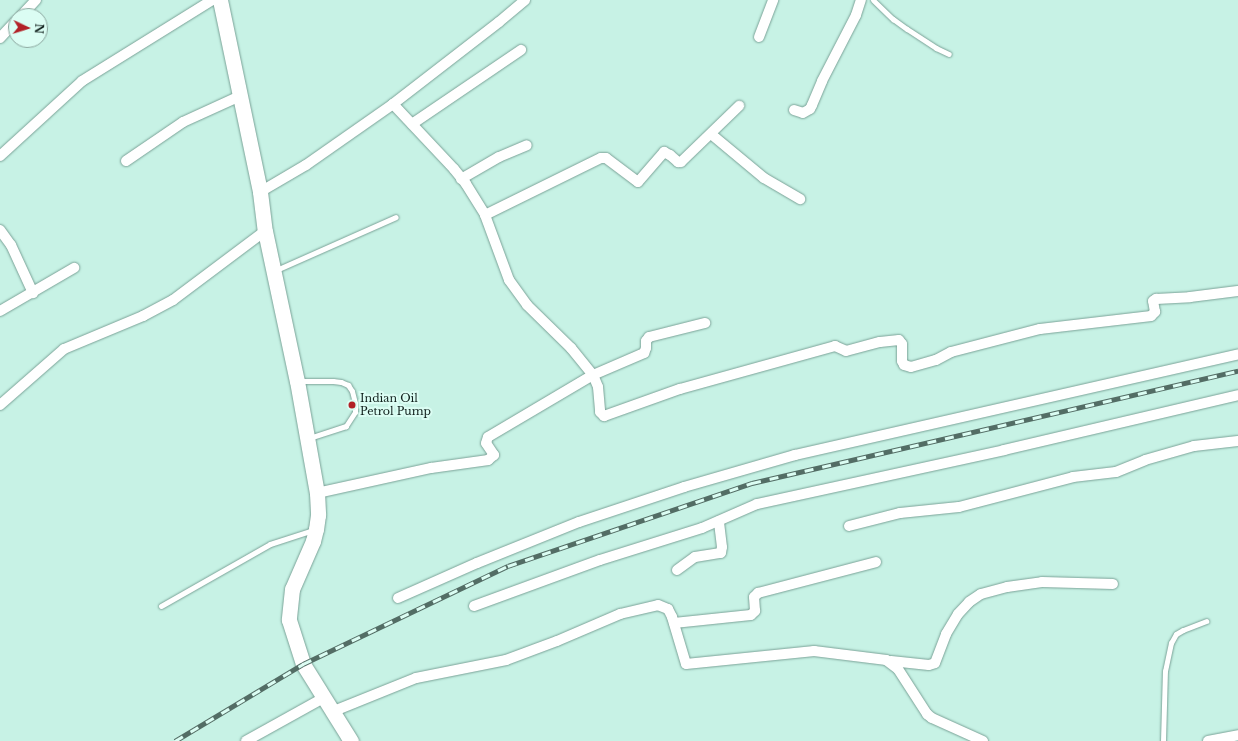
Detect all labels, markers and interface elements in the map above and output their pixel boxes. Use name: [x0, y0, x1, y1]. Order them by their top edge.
north arrow: [8, 8, 48, 48]
text: N: [32, 23, 46, 34]
place label: Indian Oil Petrol Pump: [360, 392, 431, 418]
marker: Indian Oil Petrol Pump: [347, 400, 357, 410]

